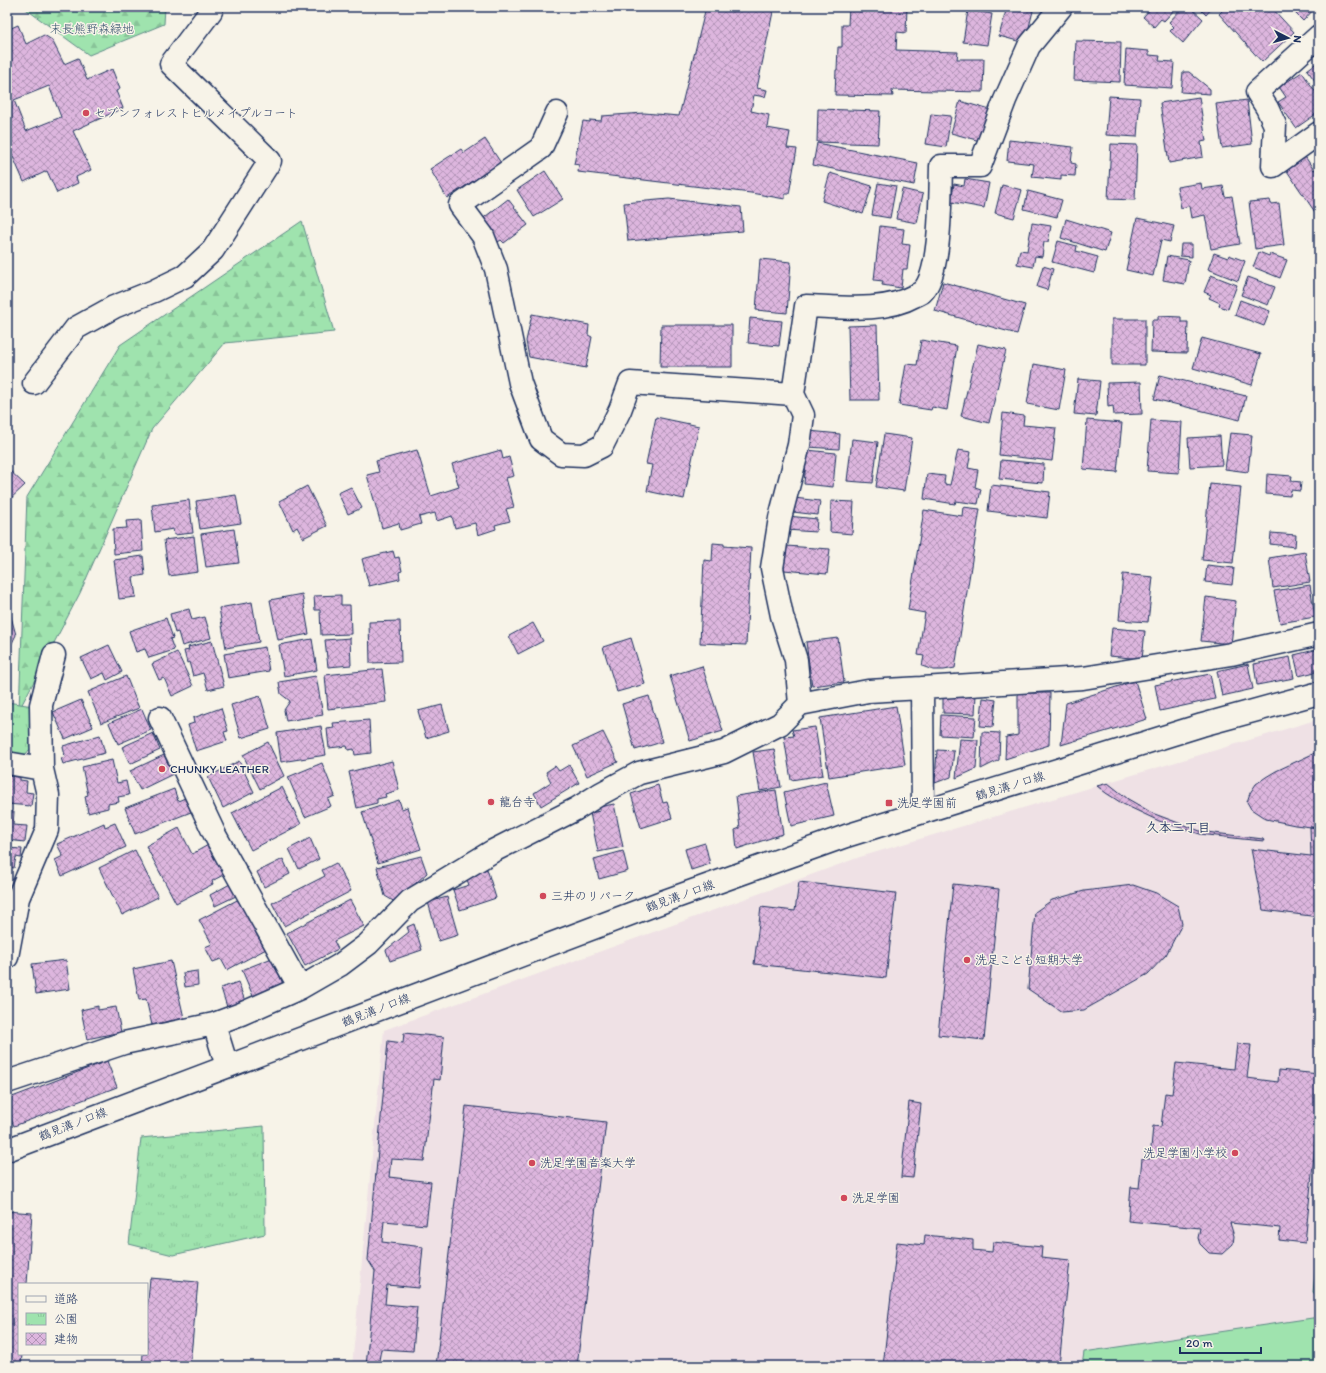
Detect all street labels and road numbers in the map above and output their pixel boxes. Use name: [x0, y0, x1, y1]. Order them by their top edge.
street label: 鶴見溝ノ口線: [974, 769, 1046, 803]
street label: 鶴見溝ノ口線: [644, 877, 716, 915]
street label: 鶴見溝ノ口線: [340, 991, 412, 1029]
street label: 鶴見溝ノ口線: [37, 1105, 109, 1143]

